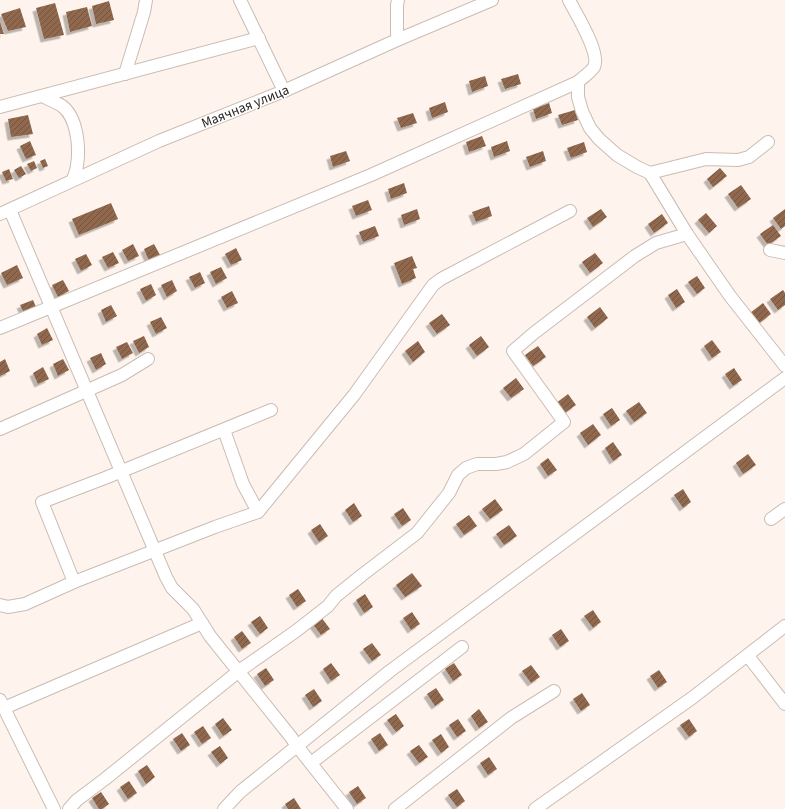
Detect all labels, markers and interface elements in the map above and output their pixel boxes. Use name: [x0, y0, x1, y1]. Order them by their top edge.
street label: Маячная улица: [198, 80, 292, 134]

